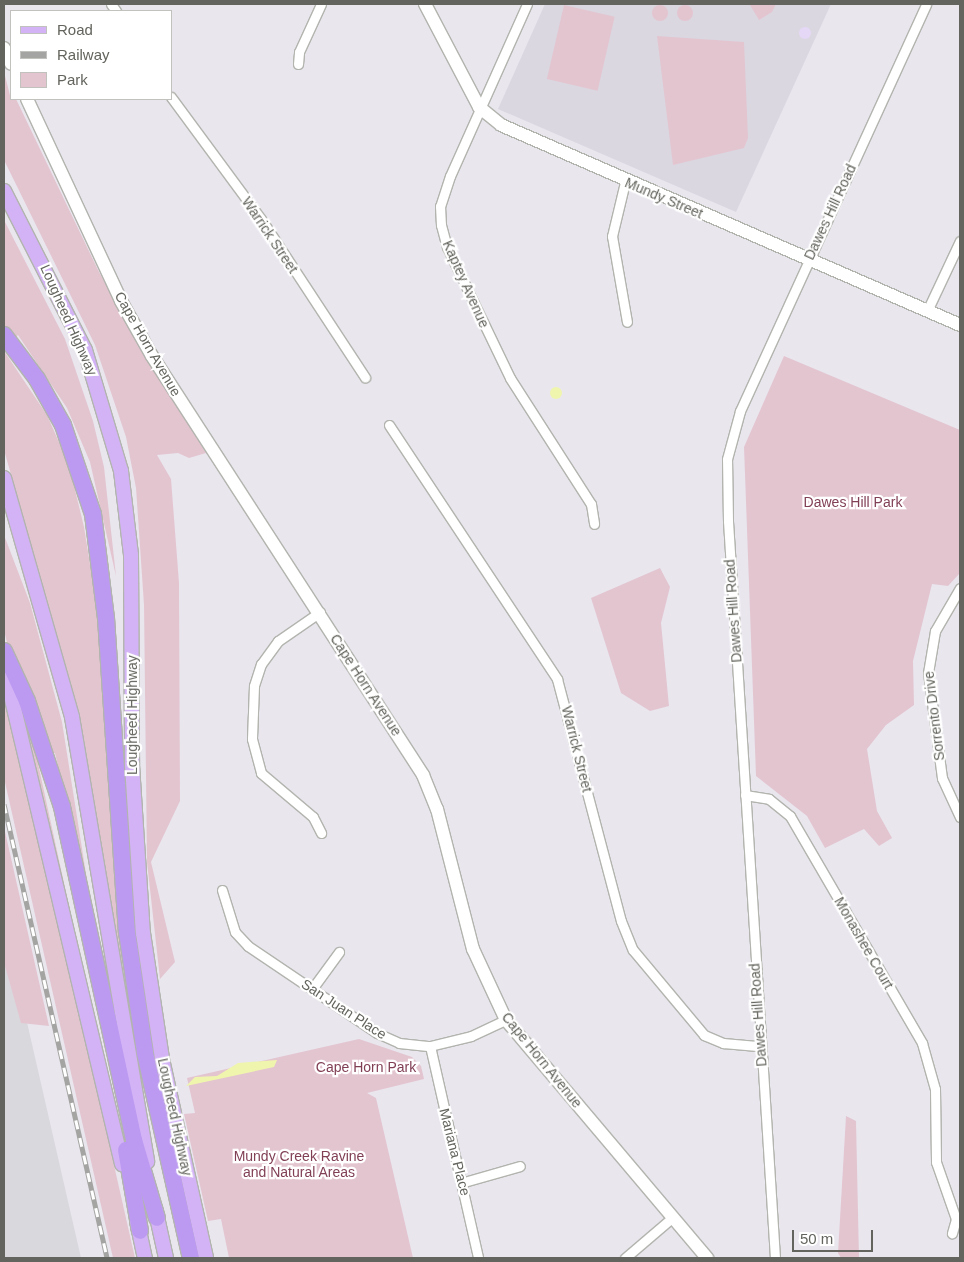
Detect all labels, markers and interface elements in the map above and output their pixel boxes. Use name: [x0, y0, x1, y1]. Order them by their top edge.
legend: [10, 10, 172, 100]
text: Road: [57, 21, 93, 38]
text: Railway: [57, 46, 110, 63]
text: Park: [57, 71, 88, 88]
street label: Dawes Hill Road: [801, 162, 859, 262]
street label: Mundy Street: [622, 174, 706, 222]
street label: Warrick Street: [238, 194, 302, 276]
street label: Kaptey Avenue: [439, 237, 493, 331]
street label: Lougheed Highway: [37, 262, 101, 378]
street label: Cape Horn Avenue: [111, 288, 185, 400]
park label: Dawes Hill Park: [804, 494, 902, 510]
street label: Dawes Hill Road: [721, 559, 745, 663]
street label: Cape Horn Avenue: [327, 631, 405, 739]
street label: Lougheed Highway: [124, 655, 140, 775]
street label: Sorrento Drive: [920, 670, 948, 762]
street label: Warrick Street: [558, 704, 596, 794]
street label: Monashee Court: [831, 894, 897, 992]
street label: Dawes Hill Road: [746, 963, 770, 1067]
street label: San Juan Place: [298, 975, 390, 1043]
street label: Cape Horn Avenue: [498, 1009, 586, 1111]
street label: Lougheed Highway: [154, 1057, 196, 1177]
park label: Cape Horn Park: [316, 1059, 416, 1075]
street label: Mariana Place: [436, 1107, 474, 1197]
park label: Mundy Creek Ravine and Natural Areas: [234, 1148, 364, 1180]
scale bar: [794, 1220, 875, 1252]
text: 50 m: [800, 1230, 833, 1247]

